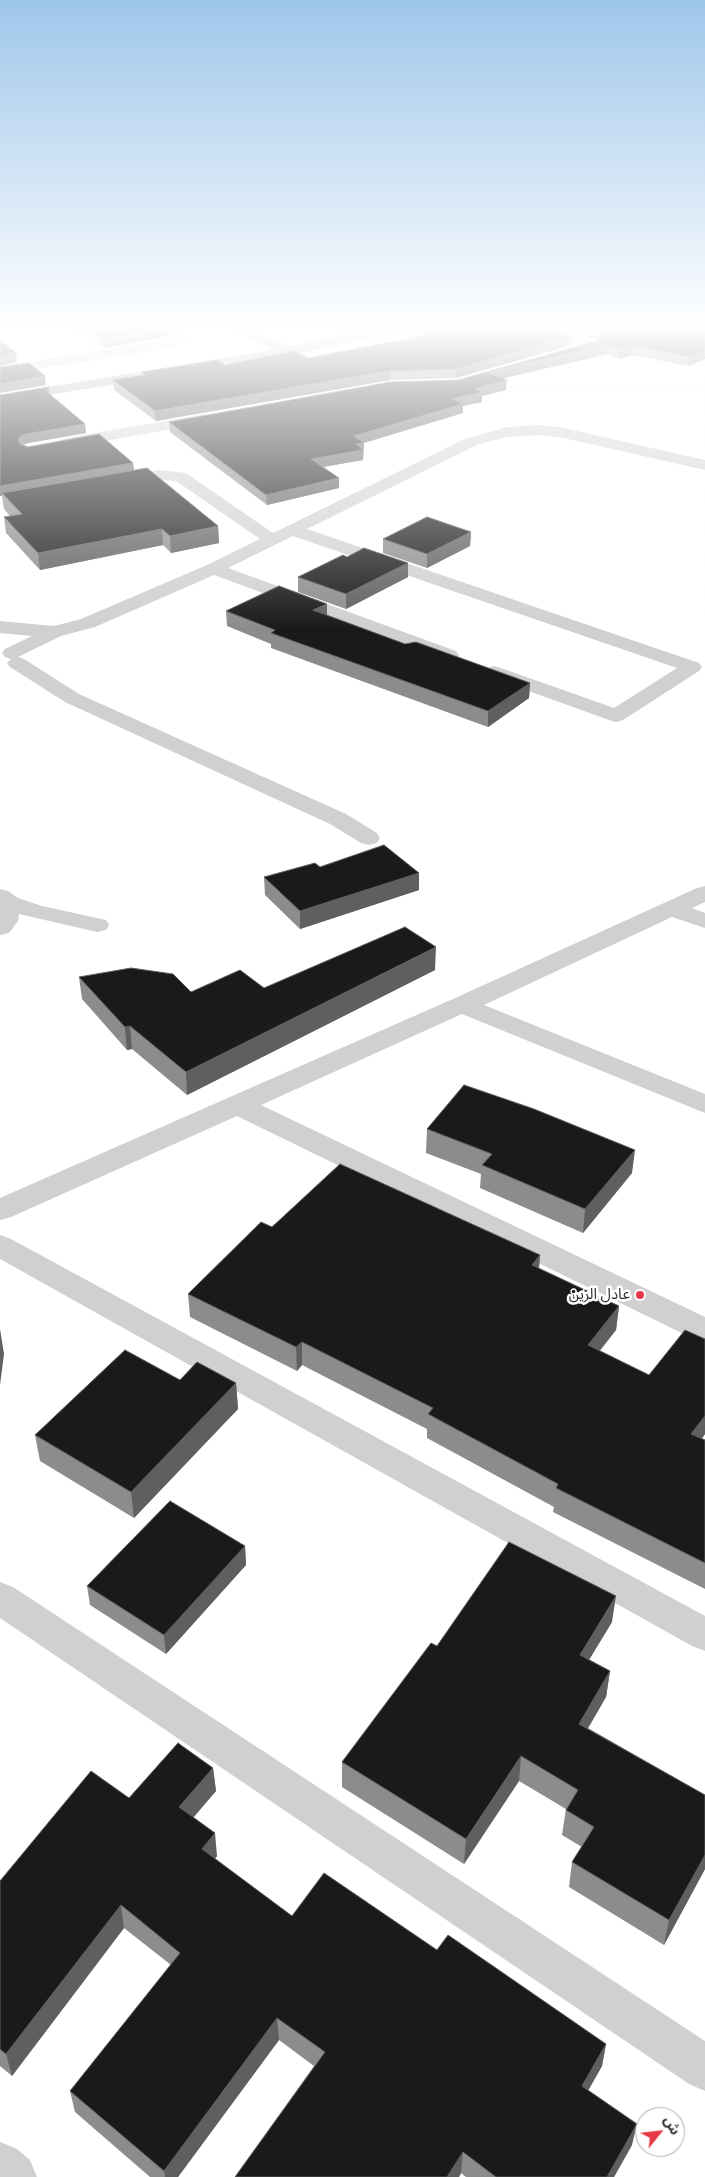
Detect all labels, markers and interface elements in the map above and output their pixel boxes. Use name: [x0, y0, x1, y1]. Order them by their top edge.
place label: عادل الزين: [569, 1286, 630, 1304]
marker: عادل الزين: [634, 1289, 646, 1301]
north arrow: [635, 2107, 685, 2157]
text: ش: [661, 2113, 684, 2137]

